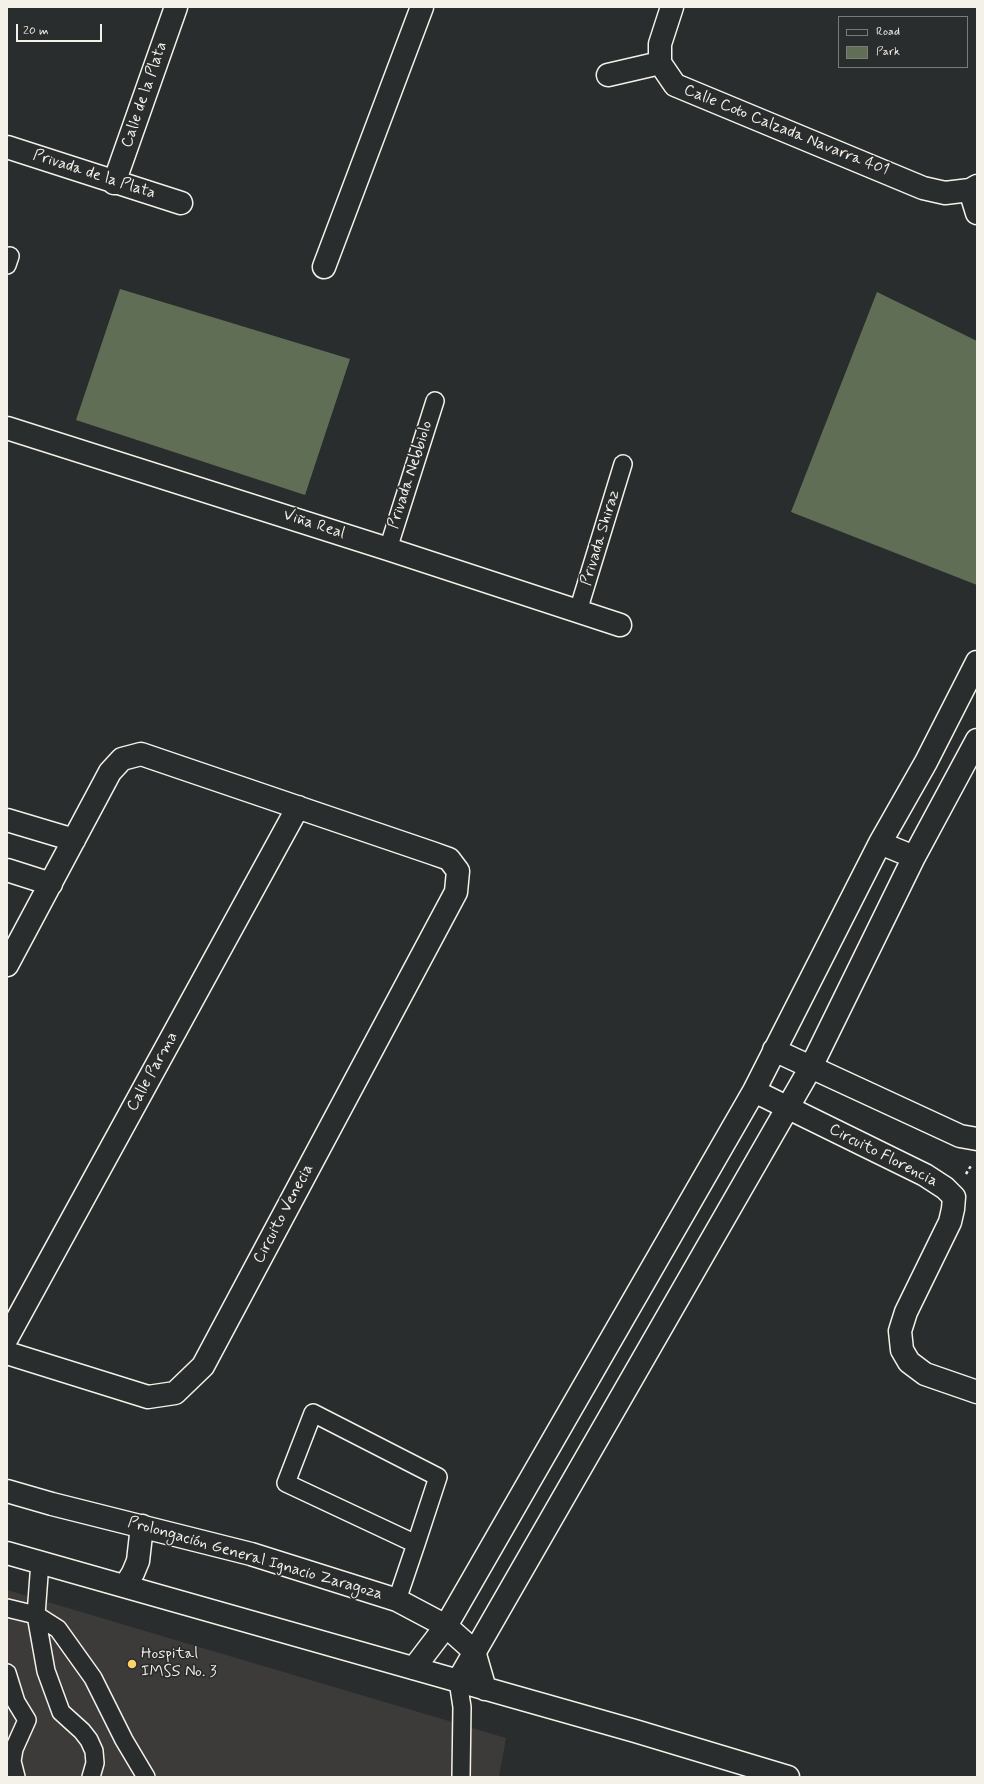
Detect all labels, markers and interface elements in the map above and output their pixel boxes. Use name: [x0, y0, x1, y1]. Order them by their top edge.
scale bar: [18, 16, 104, 42]
legend: [838, 16, 968, 68]
text: 20 m: [23, 23, 49, 39]
text: Road: [876, 24, 900, 40]
street label: Calle de la Plata: [118, 39, 172, 151]
text: Park: [876, 44, 900, 60]
street label: Calle Coto Calzada Navarra 401: [681, 81, 891, 181]
street label: Privada de la Plata: [30, 146, 158, 204]
street label: Privada Nebbiolo: [384, 419, 438, 531]
street label: Privada Shiraz: [577, 488, 625, 588]
street label: Viña Real: [281, 506, 347, 544]
street label: Calle Parma: [123, 1029, 183, 1115]
street label: Circuito Florencia: [825, 1120, 941, 1192]
street label: Circuito Venecia: [250, 1161, 318, 1267]
street label: Prolongación General Ignacio Zaragoza: [125, 1513, 385, 1605]
place label: Hospital IMSS No. 3: [141, 1645, 217, 1683]
marker: Hospital IMSS No. 3: [126, 1658, 138, 1670]

